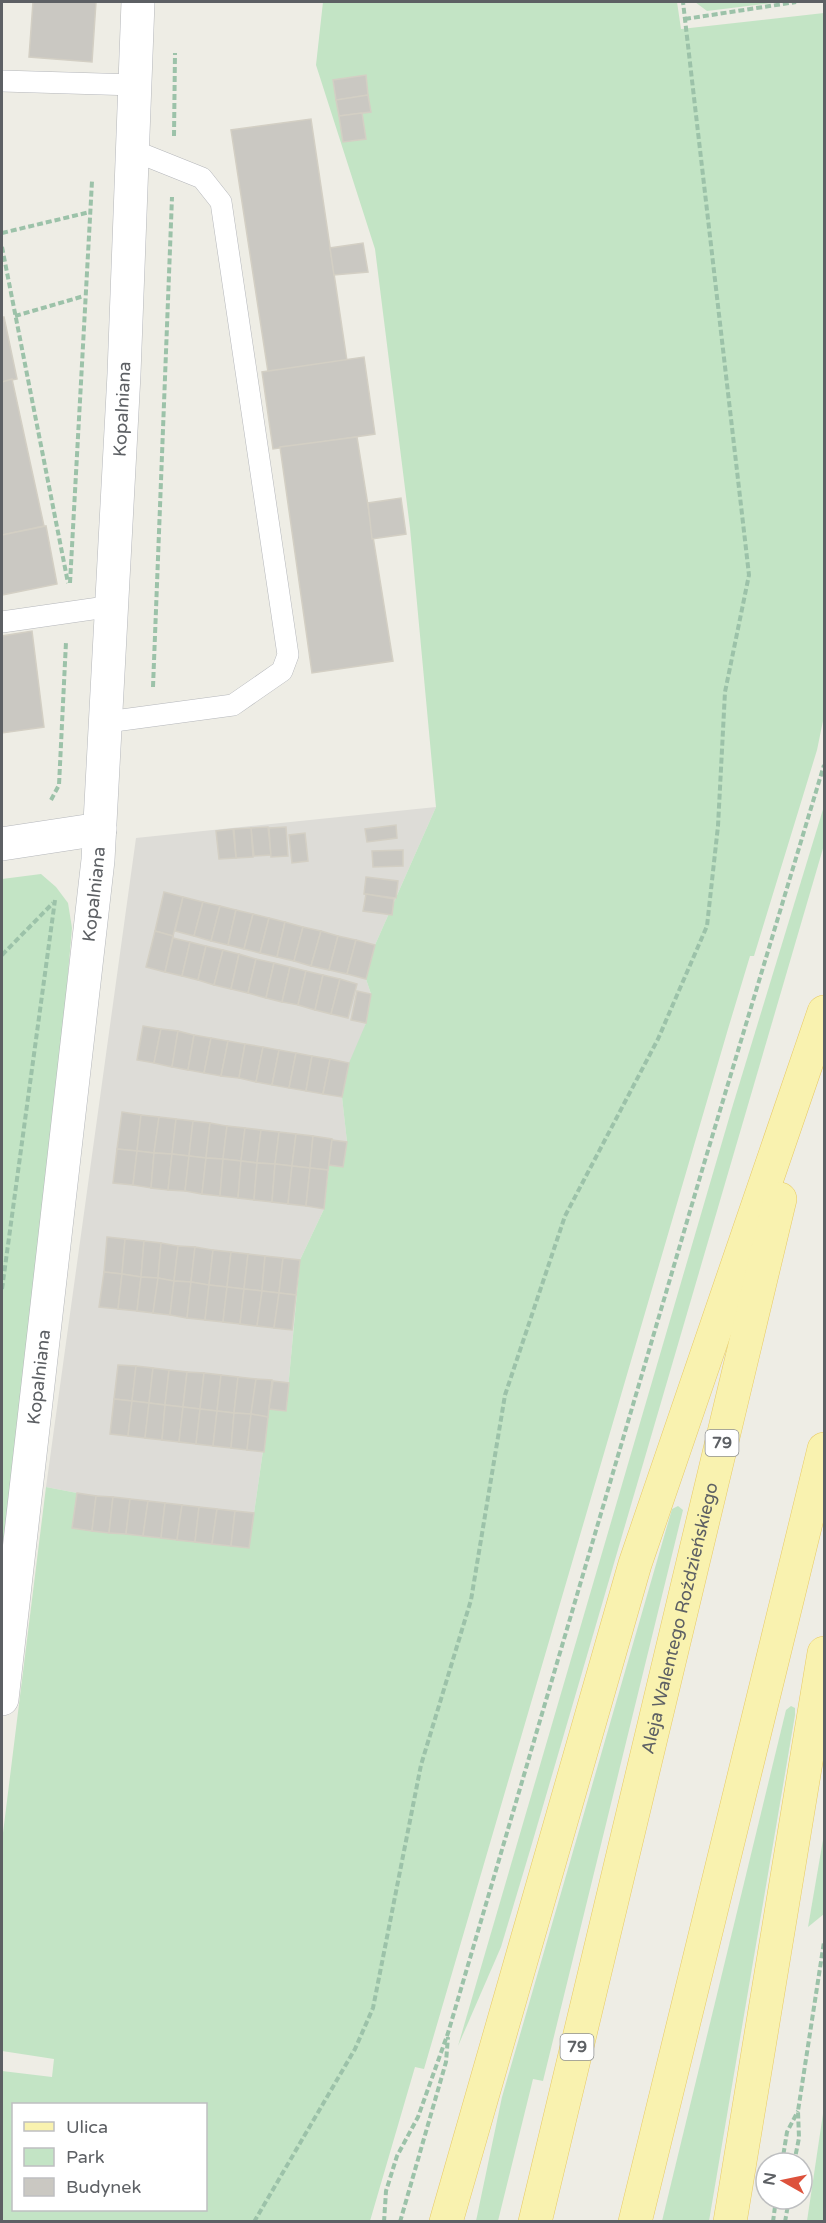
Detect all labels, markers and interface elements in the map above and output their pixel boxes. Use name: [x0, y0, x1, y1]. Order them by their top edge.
street label: Kopalniana: [109, 361, 135, 457]
street label: Kopalniana: [78, 846, 110, 943]
street label: Kopalniana: [22, 1328, 55, 1426]
road number: 79: [706, 1430, 738, 1456]
street label: Aleja Walentego Roździeńskiego: [636, 1480, 723, 1756]
road number: 79: [560, 2034, 594, 2060]
legend: [12, 2103, 207, 2211]
text: Ulica: [66, 2116, 108, 2138]
text: Park: [66, 2146, 105, 2168]
north arrow: [754, 2151, 814, 2211]
text: N: [759, 2171, 781, 2187]
text: Budynek: [66, 2176, 141, 2198]

